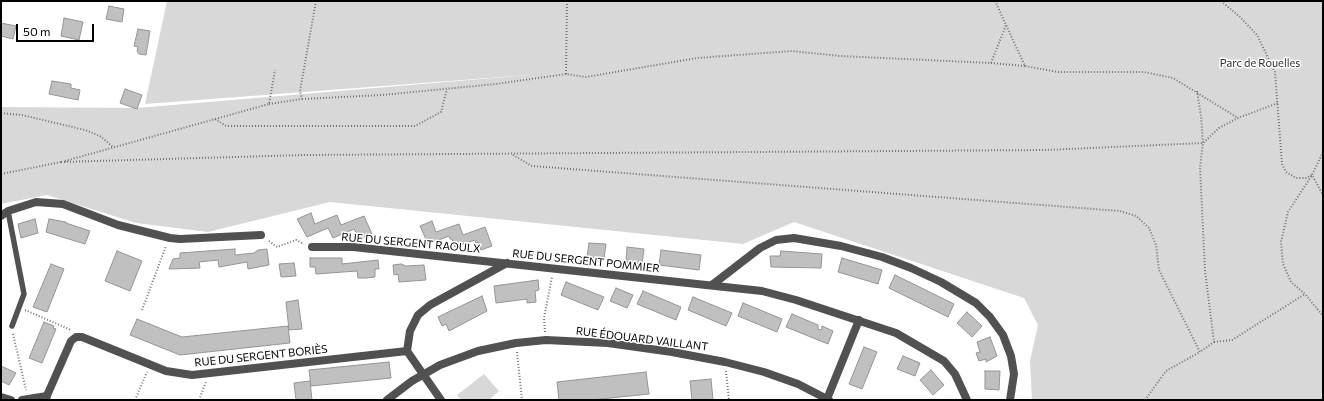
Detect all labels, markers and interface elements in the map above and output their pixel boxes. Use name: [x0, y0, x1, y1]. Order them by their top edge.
scale bar: [18, 16, 96, 42]
text: 50 m: [23, 24, 51, 38]
park label: Parc de Rouelles: [1220, 56, 1300, 70]
street label: RUE DU SERGENT RAOULX: [341, 230, 481, 256]
street label: RUE DU SERGENT POMMIER: [512, 247, 660, 275]
street label: RUE ÉDOUARD VAILLANT: [575, 324, 709, 354]
street label: RUE DU SERGENT BORIÈS: [194, 342, 328, 370]

